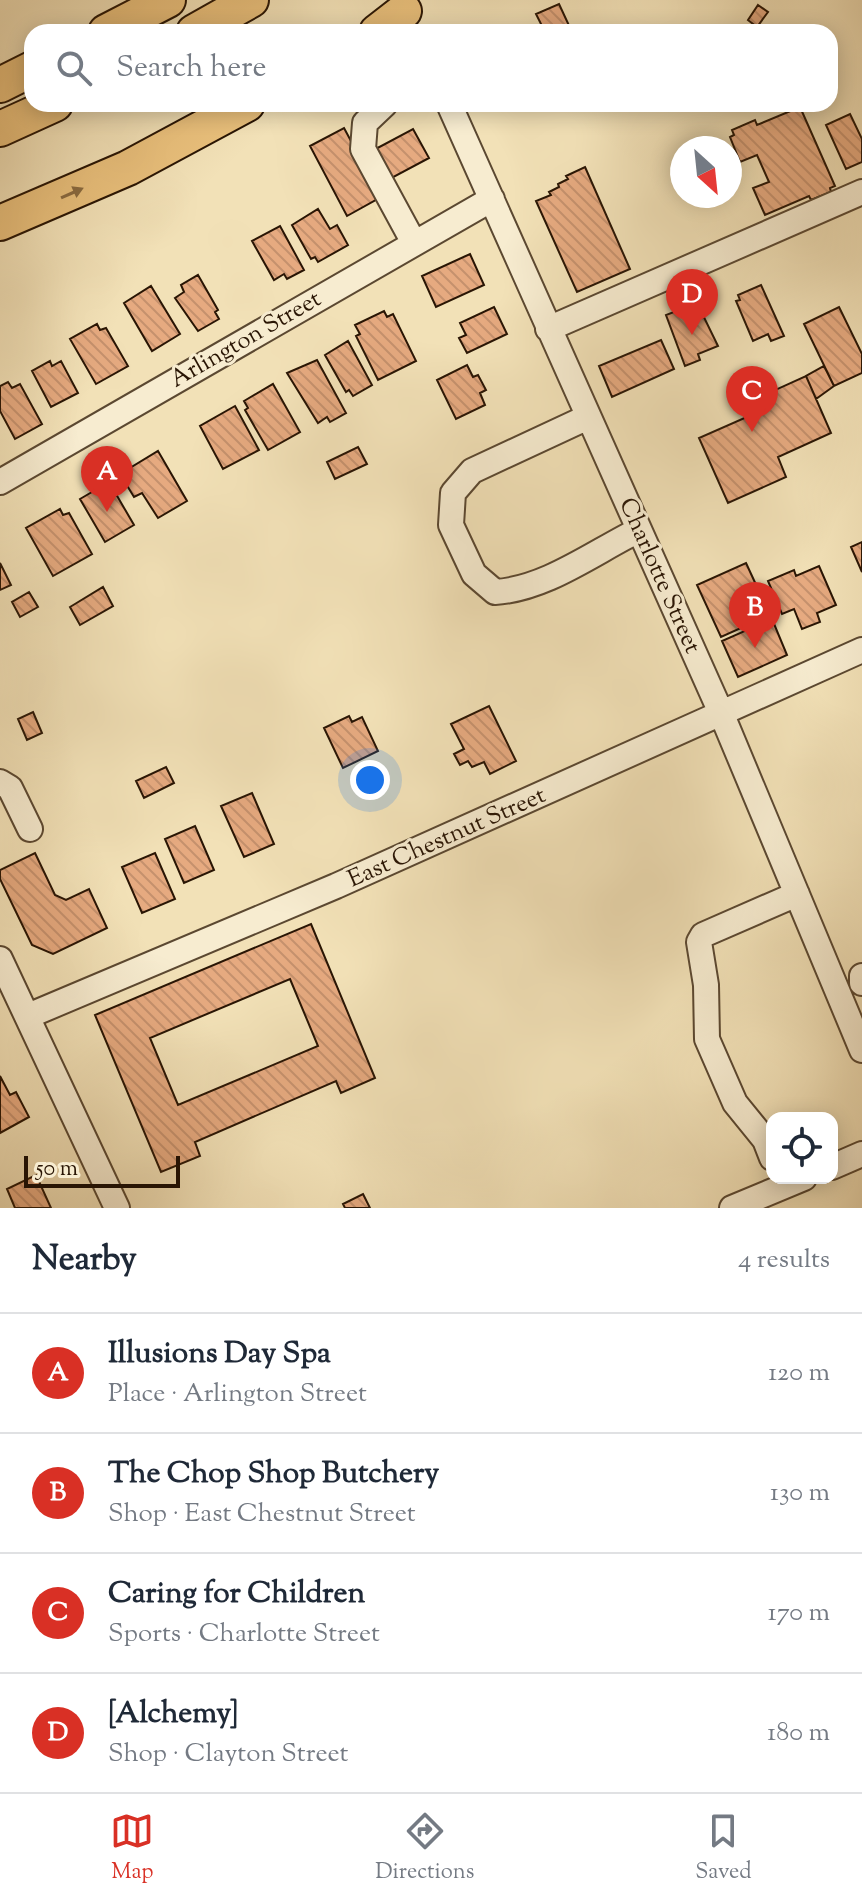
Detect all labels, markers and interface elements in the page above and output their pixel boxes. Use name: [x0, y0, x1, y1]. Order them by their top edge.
search box: [24, 24, 838, 112]
icon: search: [52, 46, 96, 90]
text: Search here: [116, 47, 266, 90]
north arrow: [670, 136, 742, 208]
one-way arrow: [60, 187, 84, 200]
pin: D: [666, 269, 718, 335]
street label: Arlington Street: [164, 283, 328, 397]
pin: C: [726, 366, 778, 432]
pin: A: [81, 446, 133, 512]
street label: Charlotte Street: [609, 493, 709, 659]
pin: B: [729, 582, 781, 648]
your location: [350, 760, 390, 800]
street label: East Chestnut Street: [343, 779, 551, 897]
map controls: [766, 1112, 838, 1184]
button: locate: [766, 1112, 838, 1184]
scale bar: [24, 1152, 180, 1188]
text: 50 m: [36, 1154, 78, 1186]
text: Nearby: [32, 1236, 137, 1285]
text: 4 results: [738, 1242, 830, 1279]
text: Illusions Day Spa: [108, 1333, 331, 1376]
text: A: [47, 1355, 69, 1392]
text: 120 m: [768, 1355, 830, 1392]
text: Place · Arlington Street: [108, 1376, 367, 1413]
text: The Chop Shop Butchery: [108, 1453, 439, 1496]
text: B: [50, 1475, 66, 1512]
text: 130 m: [770, 1475, 830, 1512]
text: Shop · East Chestnut Street: [108, 1496, 416, 1533]
text: Caring for Children: [108, 1573, 365, 1616]
text: C: [48, 1595, 68, 1632]
text: 170 m: [768, 1595, 830, 1632]
text: Sports · Charlotte Street: [108, 1616, 380, 1653]
text: [Alchemy]: [108, 1693, 238, 1736]
text: D: [48, 1715, 68, 1752]
text: 180 m: [767, 1715, 830, 1752]
text: Shop · Clayton Street: [108, 1736, 348, 1773]
tab: Map: [110, 1809, 154, 1889]
tab: Directions: [375, 1809, 474, 1889]
tab: Saved: [695, 1809, 752, 1889]

